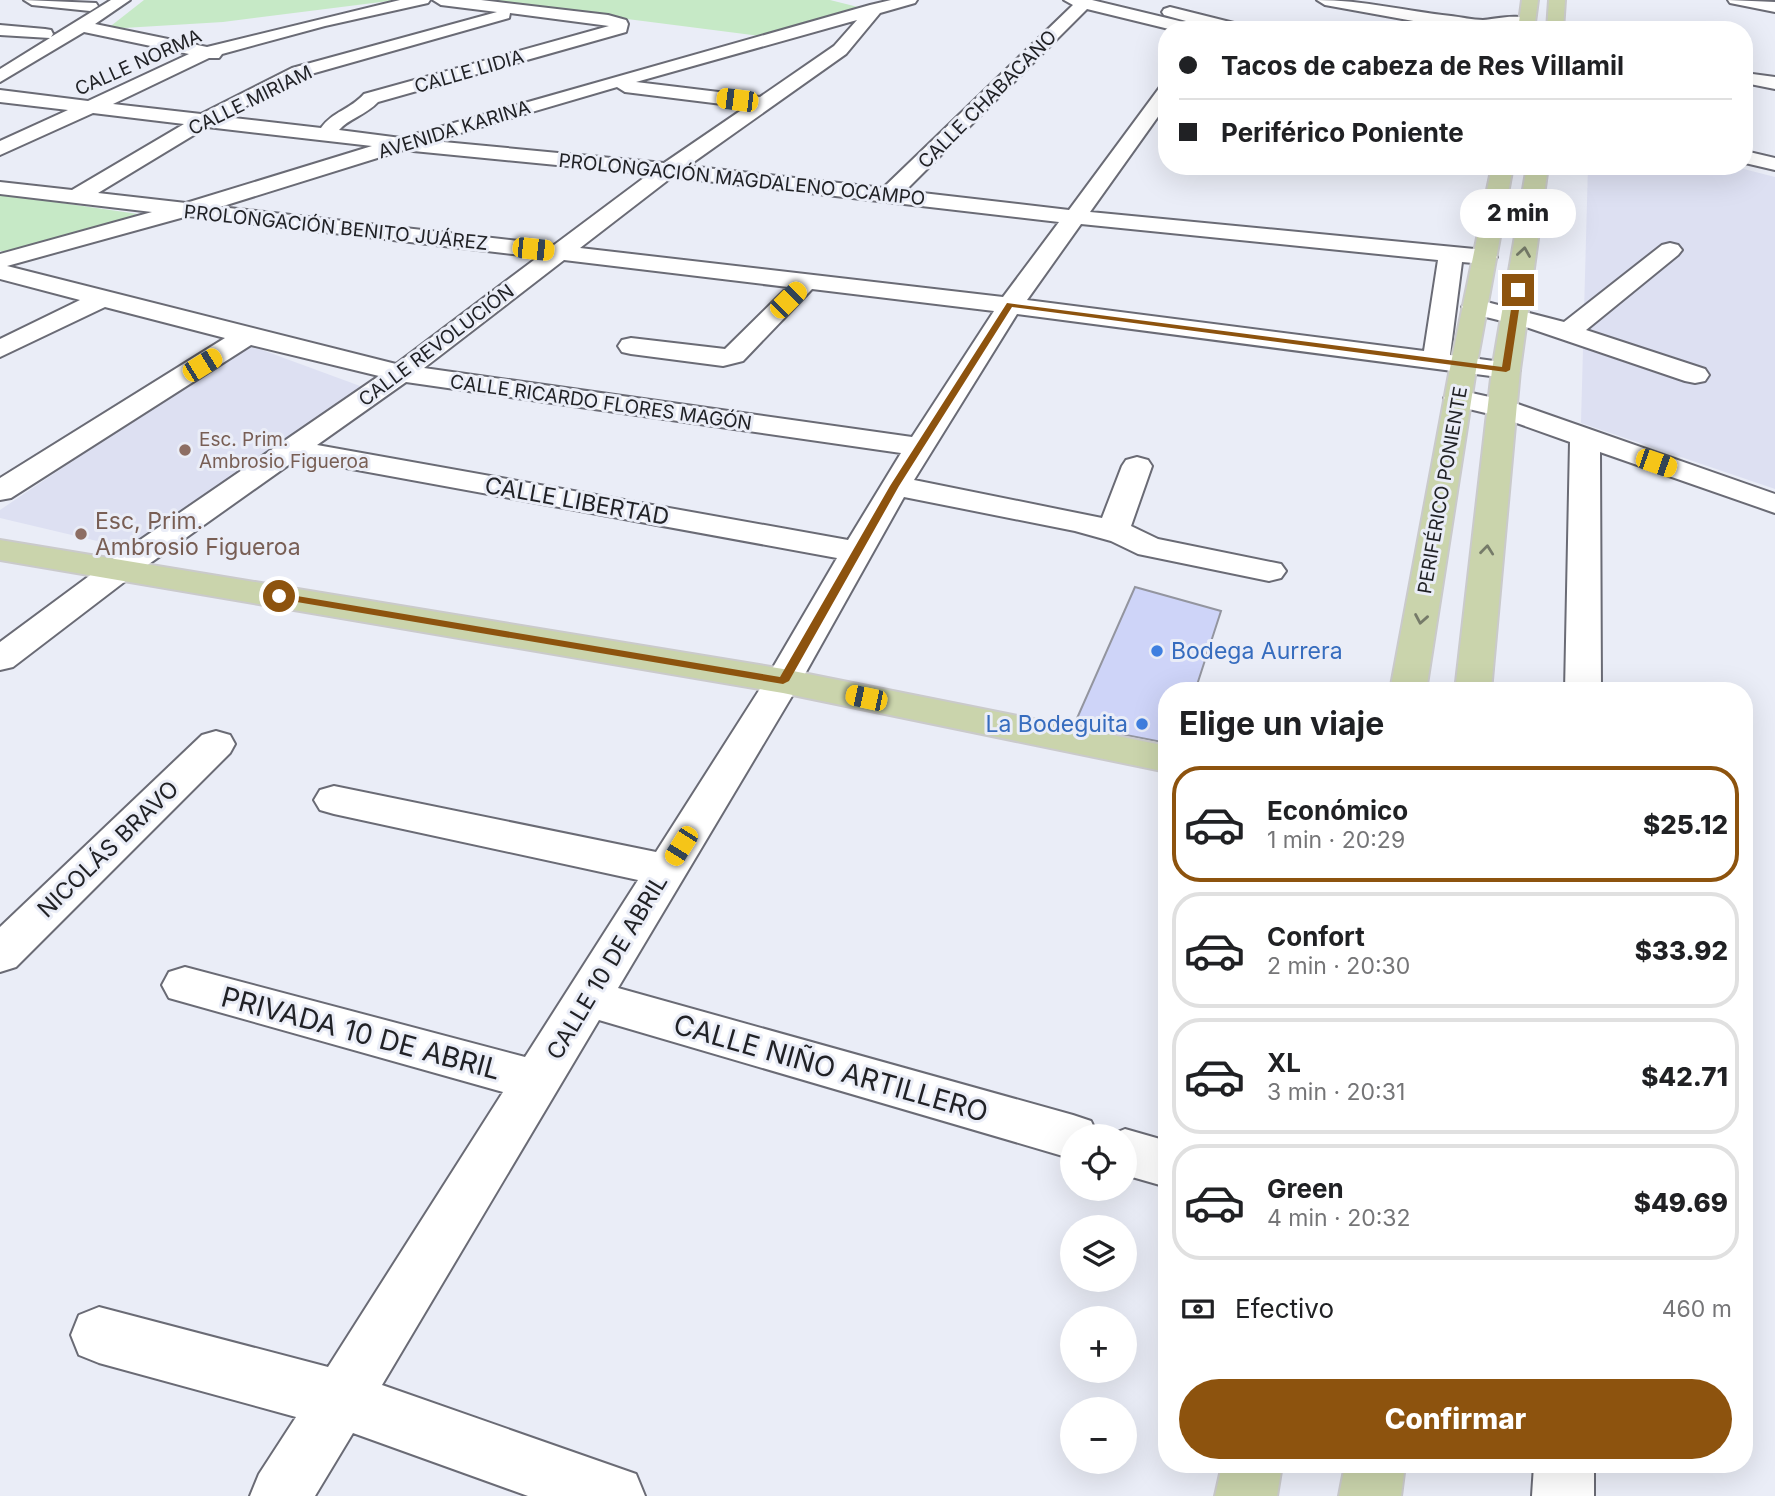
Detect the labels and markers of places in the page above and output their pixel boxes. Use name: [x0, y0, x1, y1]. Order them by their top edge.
place label: Esc. Prim. Ambrosio Figueroa: [199, 428, 369, 473]
marker: Esc. Prim. Ambrosio Figueroa: [177, 442, 193, 458]
place label: Esc, Prim. Ambrosio Figueroa: [95, 507, 301, 561]
marker: Esc, Prim. Ambrosio Figueroa: [73, 526, 89, 542]
place label: Bodega Aurrera: [1171, 637, 1343, 665]
marker: Bodega Aurrera: [1149, 643, 1165, 659]
place label: La Bodeguita: [985, 710, 1128, 738]
marker: La Bodeguita: [1134, 716, 1150, 732]

